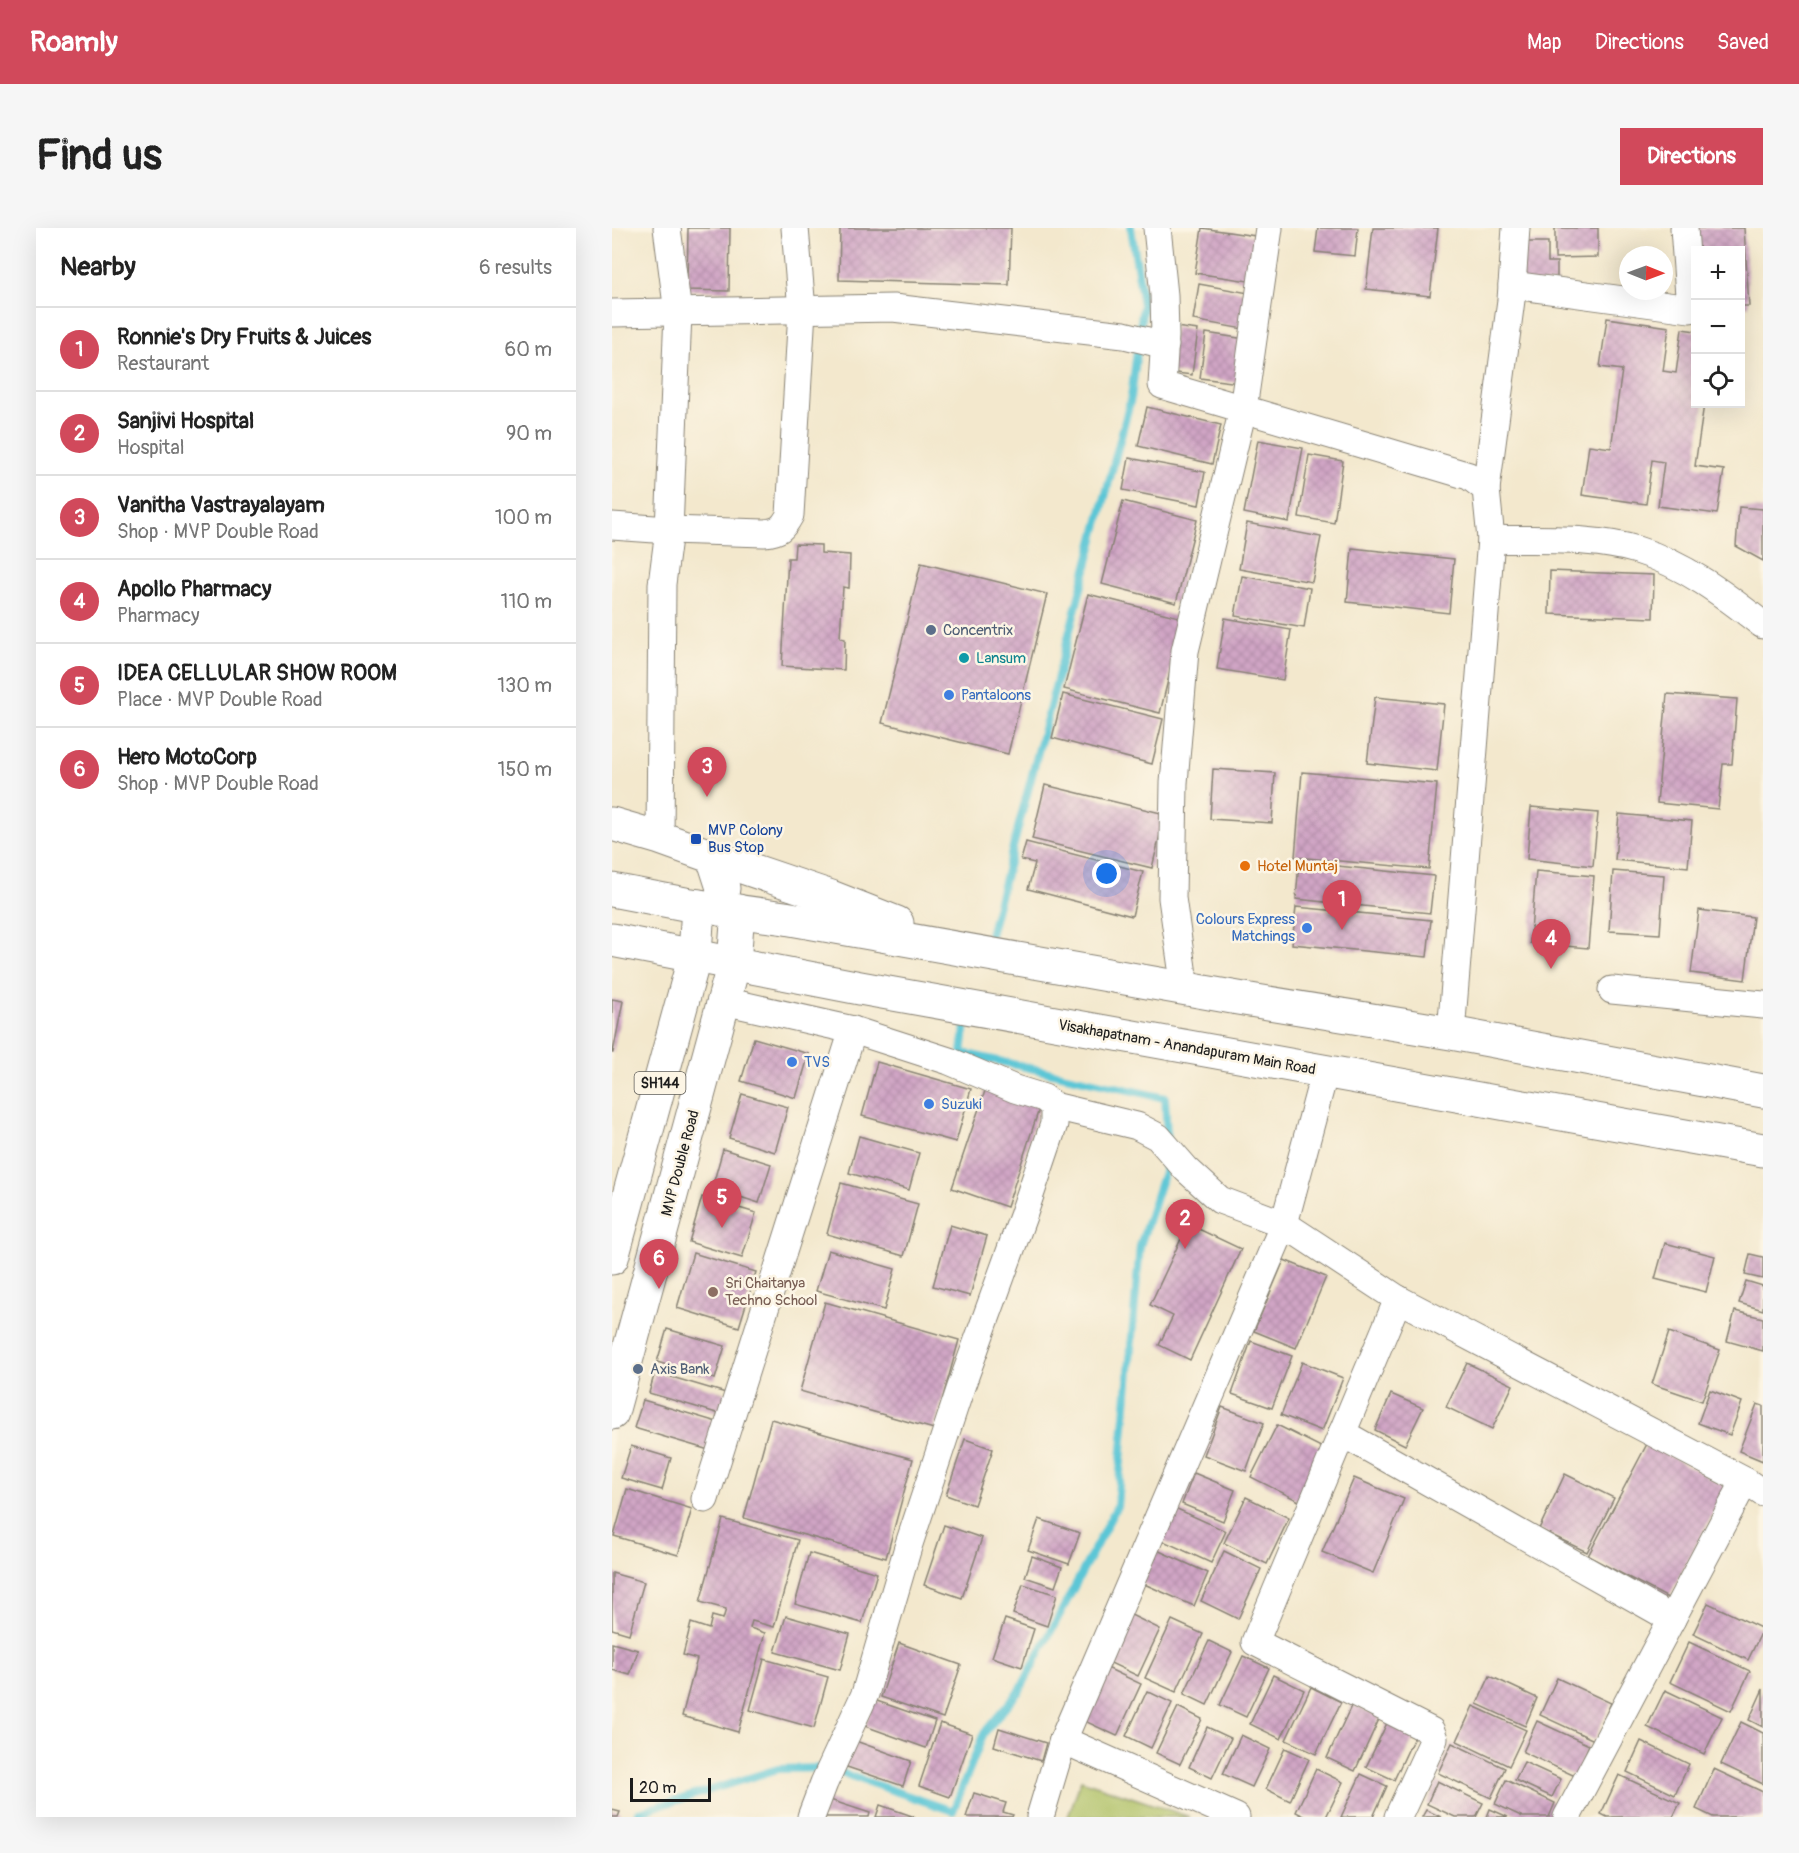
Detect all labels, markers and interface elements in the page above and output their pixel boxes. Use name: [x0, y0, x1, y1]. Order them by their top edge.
text: Roamly: [30, 25, 118, 60]
text: Map: [1527, 29, 1562, 56]
text: Directions: [1595, 29, 1684, 56]
text: Saved: [1717, 29, 1769, 56]
button: Directions: [1620, 128, 1763, 185]
text: Find us: [36, 130, 162, 182]
north arrow: [1619, 246, 1673, 300]
map controls: [1691, 246, 1745, 408]
button: +: [1691, 246, 1745, 300]
text: Nearby: [60, 251, 136, 283]
text: 6 results: [479, 255, 552, 280]
button: −: [1691, 300, 1745, 354]
text: Ronnie's Dry Fruits & Juices: [117, 323, 371, 351]
text: 1: [76, 337, 83, 362]
text: 60 m: [505, 337, 552, 362]
text: Restaurant: [117, 351, 209, 376]
button: locate: [1691, 354, 1745, 408]
text: Sanjivi Hospital: [117, 407, 254, 435]
text: 2: [74, 421, 85, 446]
text: 90 m: [506, 421, 552, 446]
text: Hospital: [117, 435, 184, 460]
text: Vanitha Vastrayalayam: [117, 491, 325, 519]
text: 3: [74, 505, 85, 530]
text: 100 m: [495, 505, 552, 530]
text: Shop · MVP Double Road: [117, 519, 319, 544]
text: Apollo Pharmacy: [117, 575, 271, 603]
text: 4: [74, 589, 85, 614]
text: 110 m: [501, 589, 552, 614]
text: Pharmacy: [117, 603, 200, 628]
place label: Concentrix: [943, 621, 1013, 640]
marker: Concentrix: [924, 623, 938, 637]
place label: Lansum: [976, 649, 1026, 668]
marker: Lansum: [957, 651, 971, 665]
text: IDEA CELLULAR SHOW ROOM: [117, 659, 397, 687]
text: 5: [74, 673, 85, 698]
text: 130 m: [497, 673, 552, 698]
place label: Pantaloons: [961, 686, 1031, 705]
text: Place · MVP Double Road: [117, 687, 323, 712]
marker: Pantaloons: [942, 688, 956, 702]
text: Hero MotoCorp: [117, 743, 257, 771]
pin: 3: [688, 748, 727, 797]
text: 6: [74, 757, 85, 782]
text: 150 m: [498, 757, 552, 782]
text: Shop · MVP Double Road: [117, 771, 319, 796]
place label: MVP Colony Bus Stop: [708, 821, 783, 857]
marker: MVP Colony Bus Stop: [689, 832, 703, 846]
place label: Hotel Muntaj: [1257, 857, 1338, 876]
your location: [1092, 859, 1121, 888]
marker: Hotel Muntaj: [1238, 859, 1252, 873]
pin: 1: [1322, 880, 1362, 930]
place label: Colours Express Matchings: [1196, 910, 1295, 946]
pin: 4: [1532, 920, 1570, 969]
marker: Colours Express Matchings: [1300, 921, 1314, 935]
street label: Visakhapatnam - Anandapuram Main Road: [1057, 1015, 1317, 1080]
place label: TVS: [804, 1053, 830, 1072]
marker: TVS: [785, 1055, 799, 1069]
road number: SH144: [634, 1072, 686, 1094]
place label: Suzuki: [941, 1095, 982, 1114]
marker: Suzuki: [922, 1097, 936, 1111]
street label: MVP Double Road: [657, 1108, 704, 1218]
pin: 5: [702, 1178, 742, 1228]
pin: 2: [1166, 1200, 1204, 1249]
pin: 6: [640, 1240, 678, 1289]
place label: Sri Chaitanya Techno School: [725, 1274, 818, 1310]
marker: Sri Chaitanya Techno School: [706, 1285, 720, 1299]
place label: Axis Bank: [650, 1360, 710, 1379]
marker: Axis Bank: [631, 1362, 645, 1376]
scale bar: [630, 1775, 711, 1802]
text: 20 m: [639, 1778, 677, 1798]

